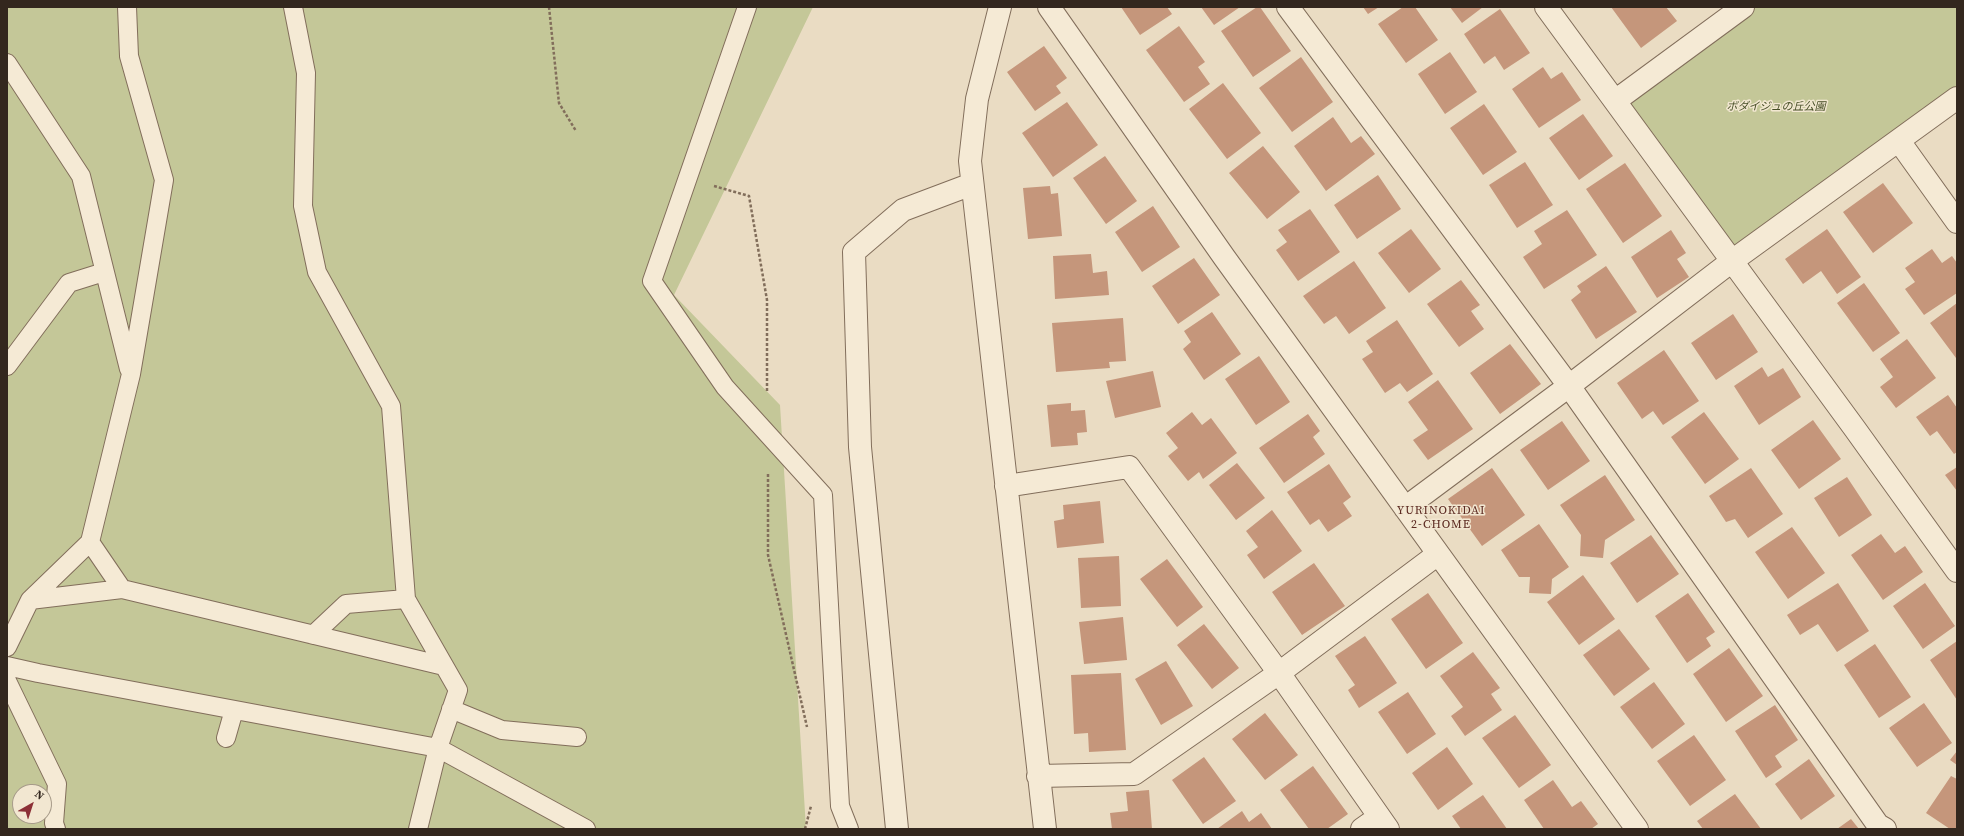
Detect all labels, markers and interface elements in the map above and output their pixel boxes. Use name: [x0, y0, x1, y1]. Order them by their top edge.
park label: ボダイジュの丘公園: [1727, 100, 1825, 114]
district label: YURINOKIDAI 2-CHOME: [1397, 504, 1485, 532]
north arrow: [12, 784, 52, 824]
text: N: [31, 787, 47, 803]

